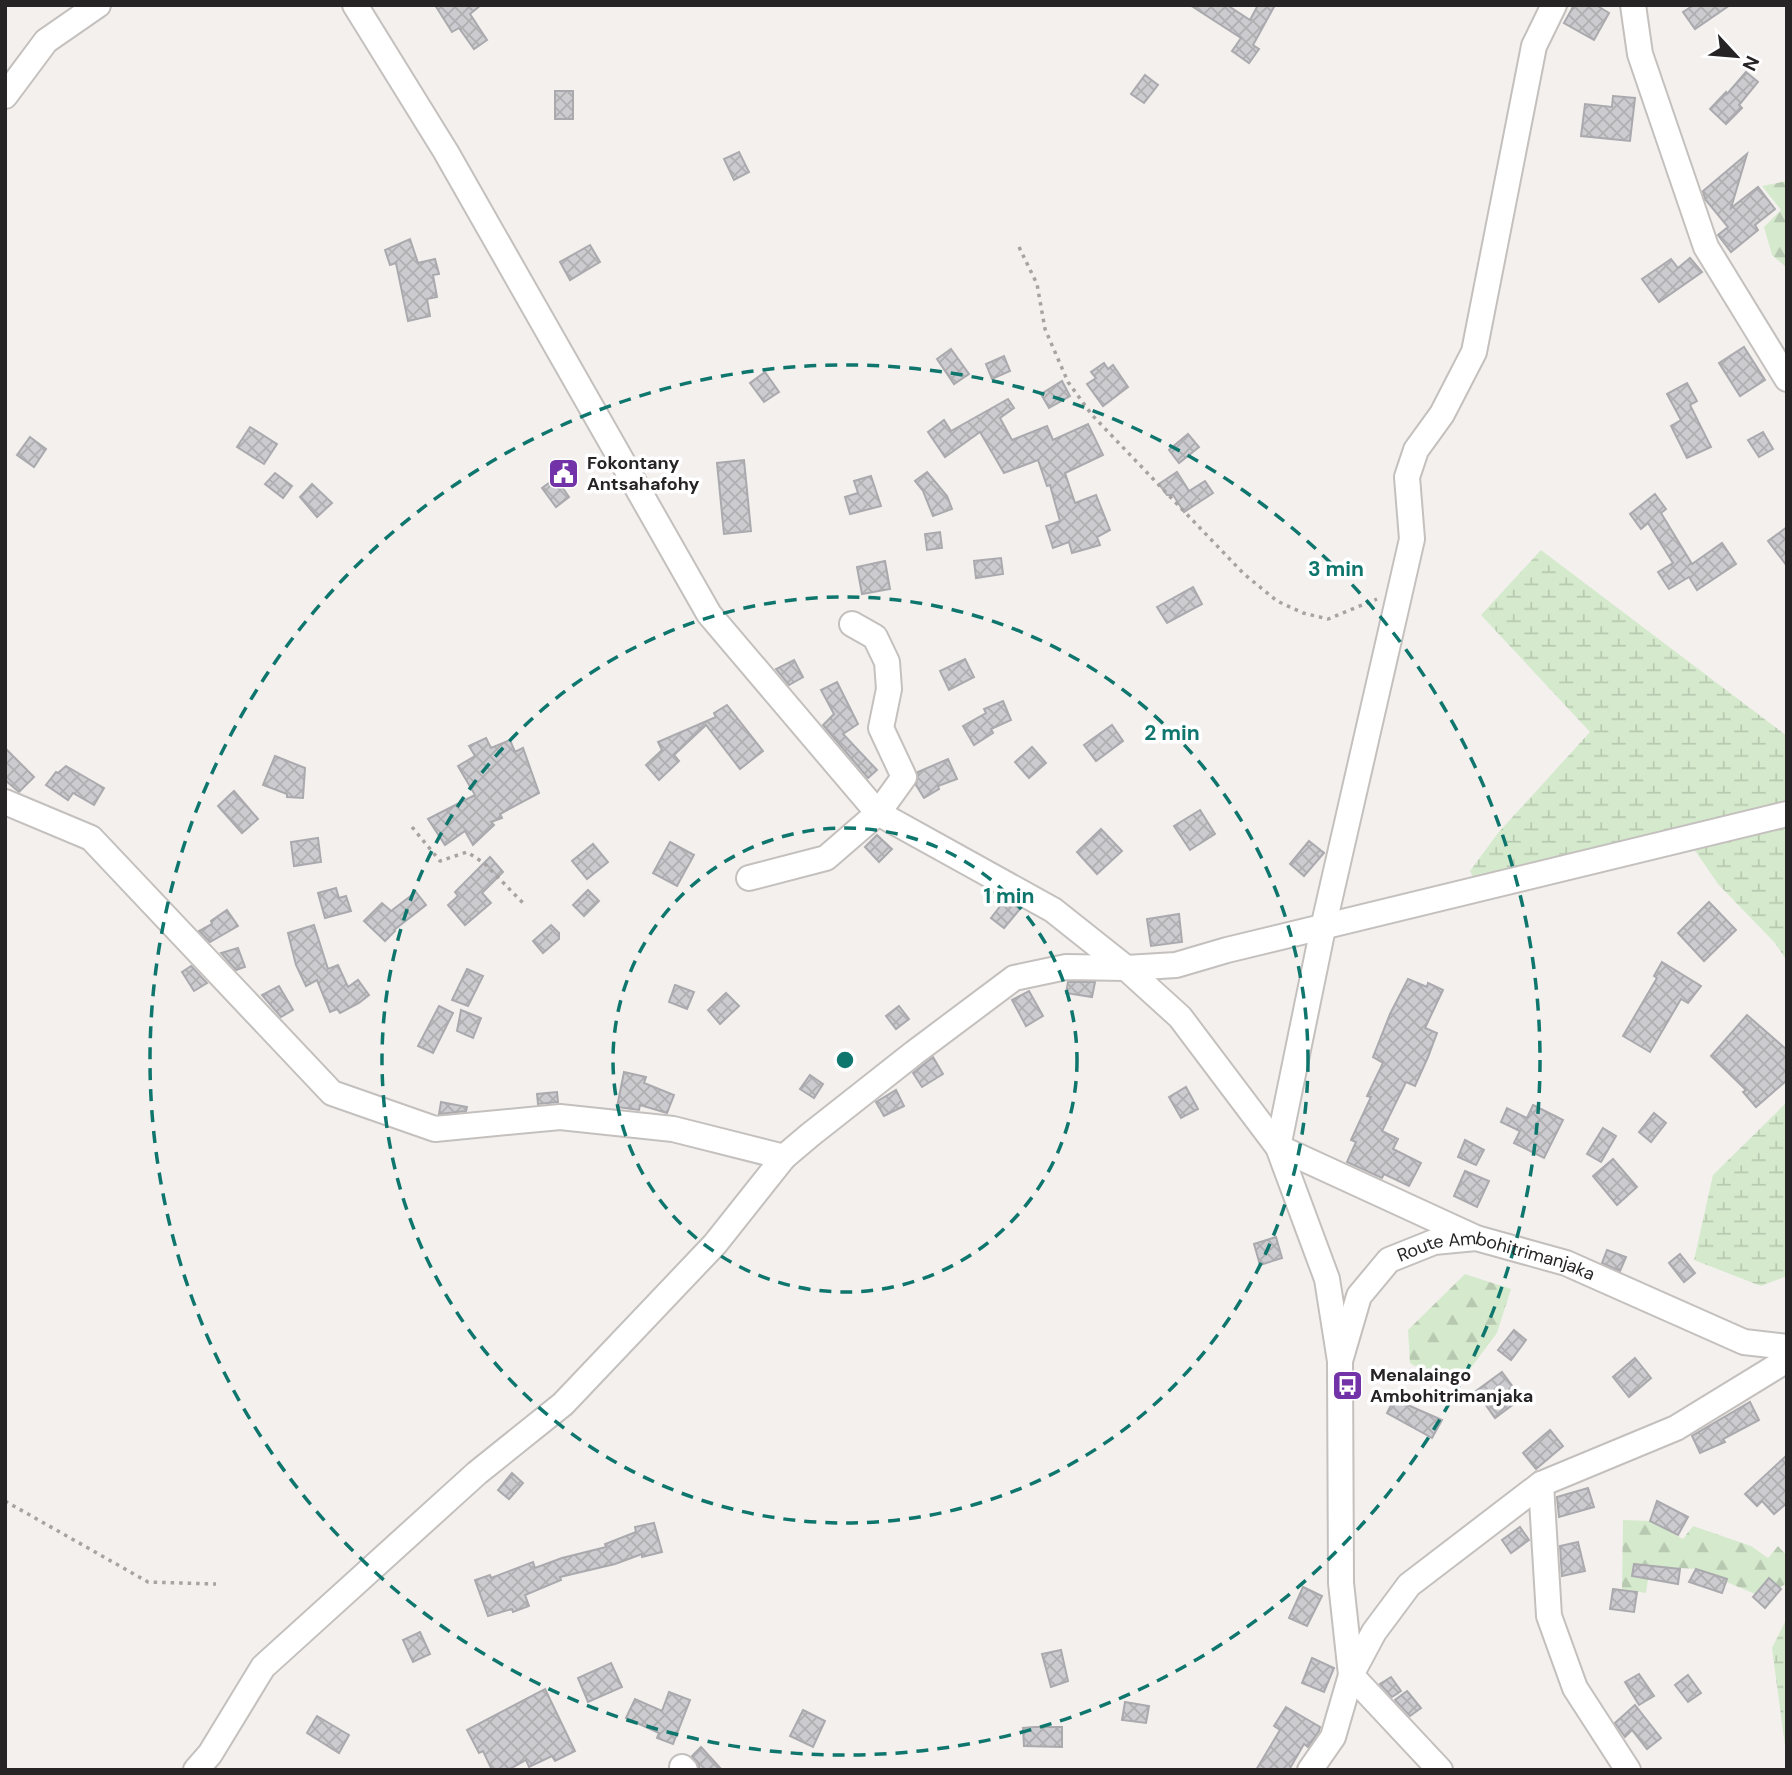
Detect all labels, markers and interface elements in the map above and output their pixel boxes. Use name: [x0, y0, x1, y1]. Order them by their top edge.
north arrow: [1701, 21, 1771, 91]
text: N: [1737, 52, 1765, 75]
place label: Fokontany Antsahafohy: [587, 451, 700, 496]
public building icon: Fokontany Antsahafohy: [547, 456, 581, 490]
text: 3 min: [1308, 555, 1364, 583]
text: 2 min: [1144, 719, 1200, 747]
text: 1 min: [983, 882, 1035, 910]
centre of rings: [833, 1048, 857, 1072]
street label: Route Ambohitrimanjaka: [1393, 1226, 1599, 1286]
place label: Menalaingo Ambohitrimanjaka: [1370, 1363, 1533, 1408]
bus stop icon: Menalaingo Ambohitrimanjaka: [1330, 1368, 1364, 1402]

